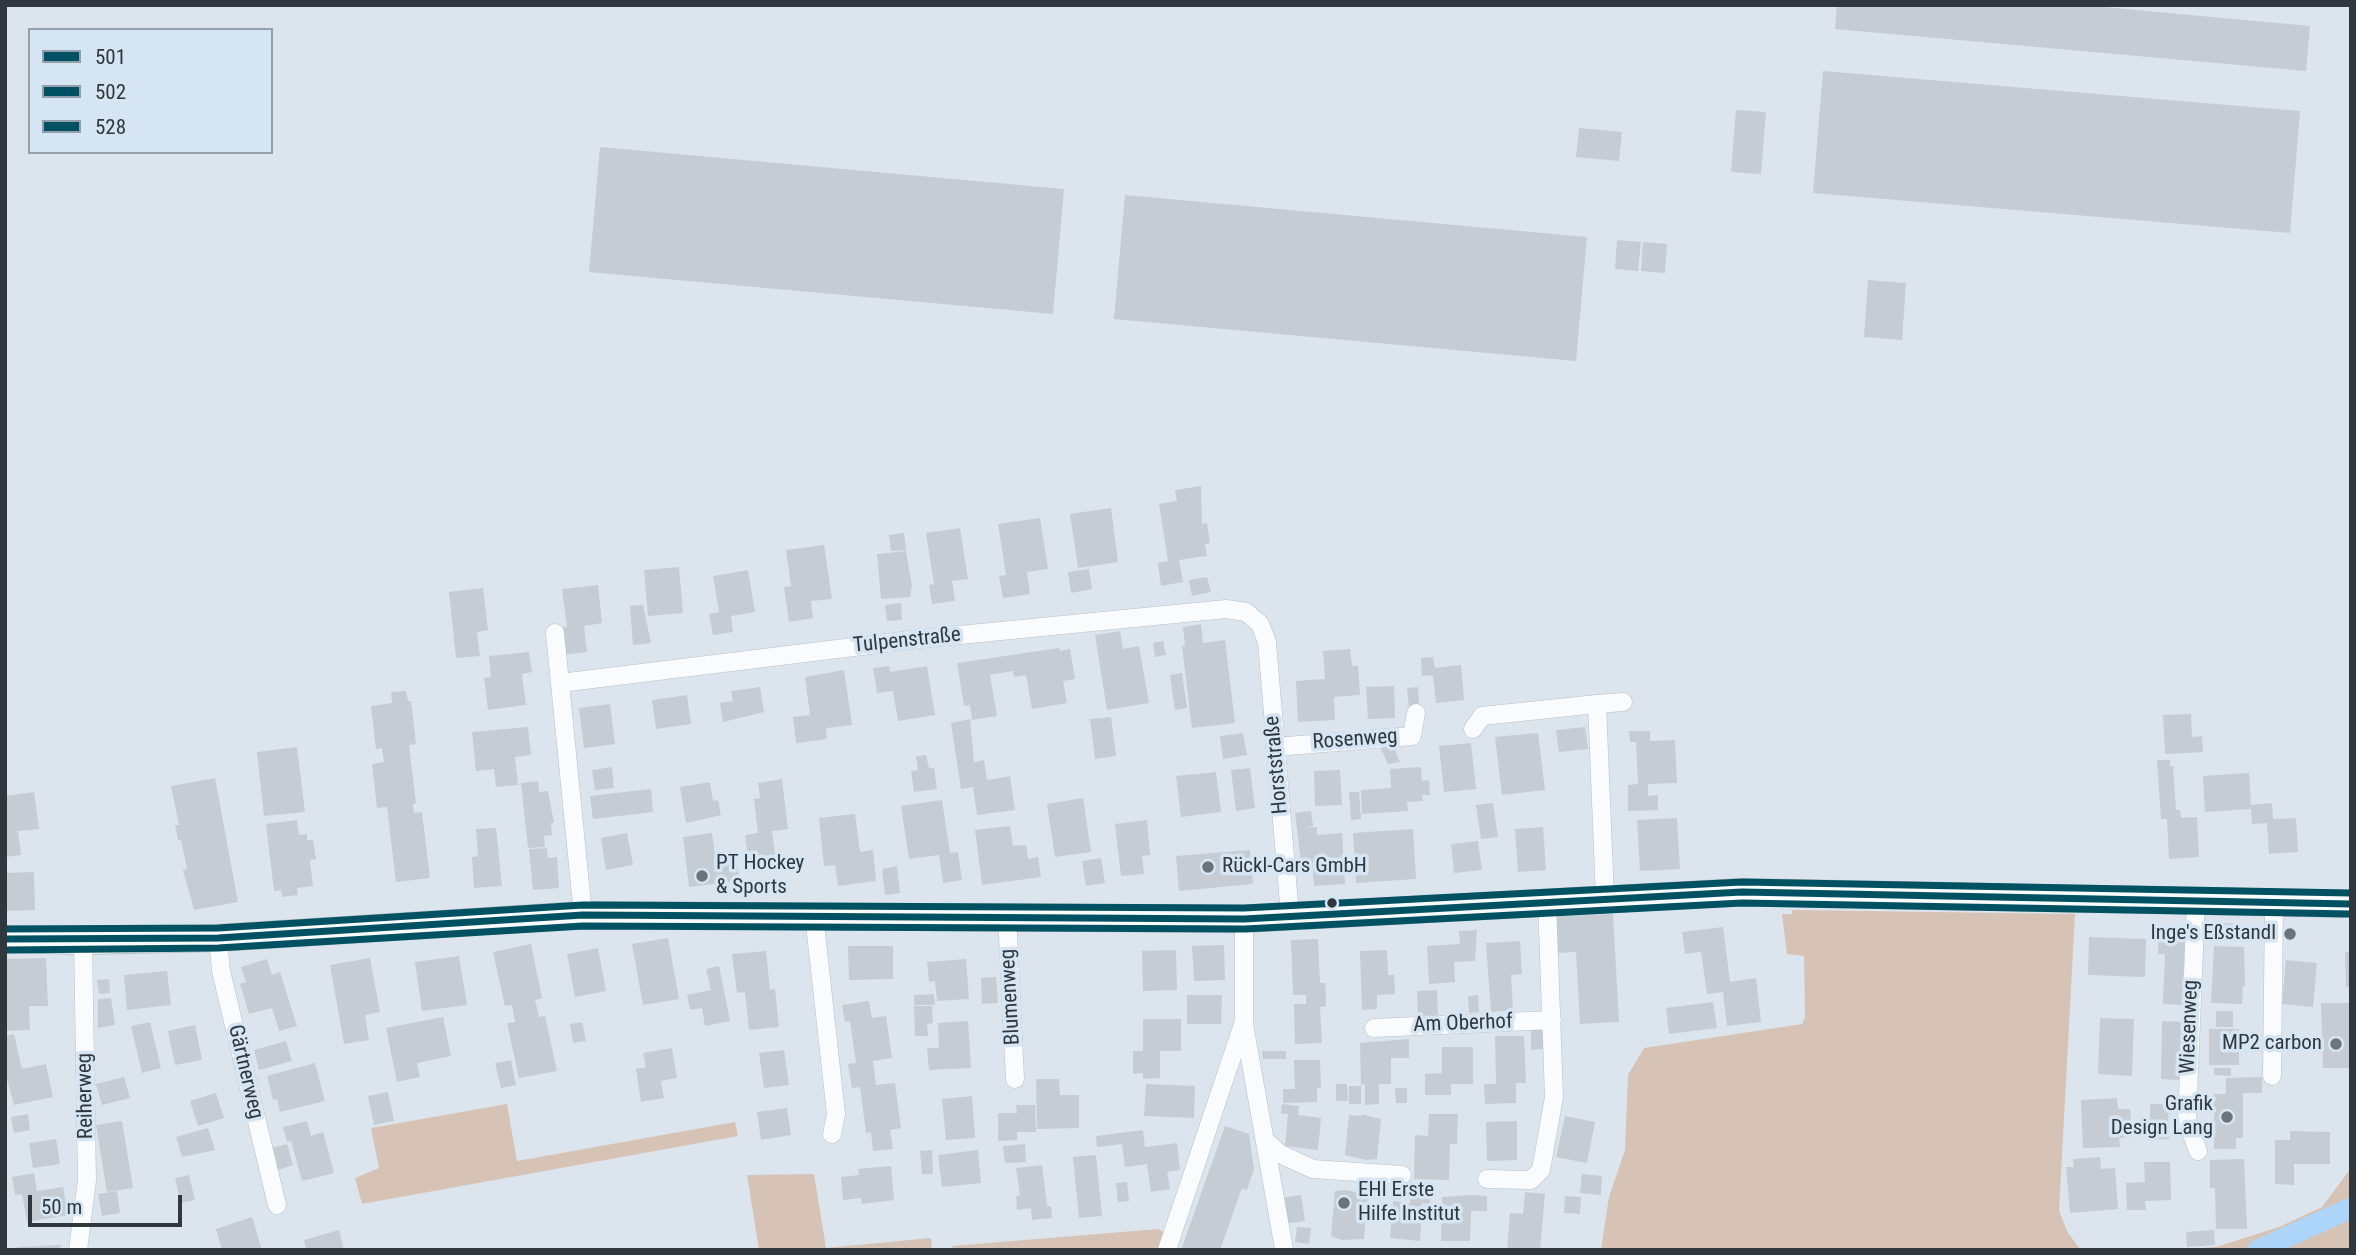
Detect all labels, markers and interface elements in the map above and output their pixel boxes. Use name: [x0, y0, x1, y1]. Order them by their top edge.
legend: [28, 28, 273, 154]
text: 501: [95, 45, 126, 69]
text: 502: [95, 80, 126, 104]
text: 528: [95, 115, 126, 139]
street label: Tulpenstraße: [852, 623, 962, 659]
street label: Horststraße: [1260, 715, 1294, 815]
street label: Rosenweg: [1312, 724, 1398, 756]
place label: PT Hockey & Sports: [716, 851, 804, 901]
place label: Rückl-Cars GmbH: [1222, 854, 1367, 880]
marker: Rückl-Cars GmbH: [1200, 859, 1216, 875]
marker: PT Hockey & Sports: [694, 868, 710, 884]
unlabelled marker: [1325, 896, 1339, 910]
place label: Inge's Eßstandl: [2151, 921, 2276, 947]
marker: Inge's Eßstandl: [2282, 926, 2298, 942]
street label: Blumenweg: [996, 948, 1026, 1046]
street label: Wiesenweg: [2176, 980, 2204, 1074]
street label: Am Oberhof: [1413, 1010, 1513, 1038]
street label: Gärtnerweg: [222, 1022, 268, 1122]
place label: MP2 carbon: [2222, 1031, 2322, 1057]
marker: MP2 carbon: [2328, 1036, 2344, 1052]
street label: Reiherweg: [73, 1053, 99, 1139]
place label: Grafik Design Lang: [2111, 1092, 2213, 1142]
marker: Grafik Design Lang: [2219, 1109, 2235, 1125]
place label: EHI Erste Hilfe Institut: [1358, 1178, 1460, 1228]
scale bar: [32, 1182, 186, 1226]
text: 50 m: [41, 1195, 82, 1219]
marker: EHI Erste Hilfe Institut: [1336, 1195, 1352, 1211]

